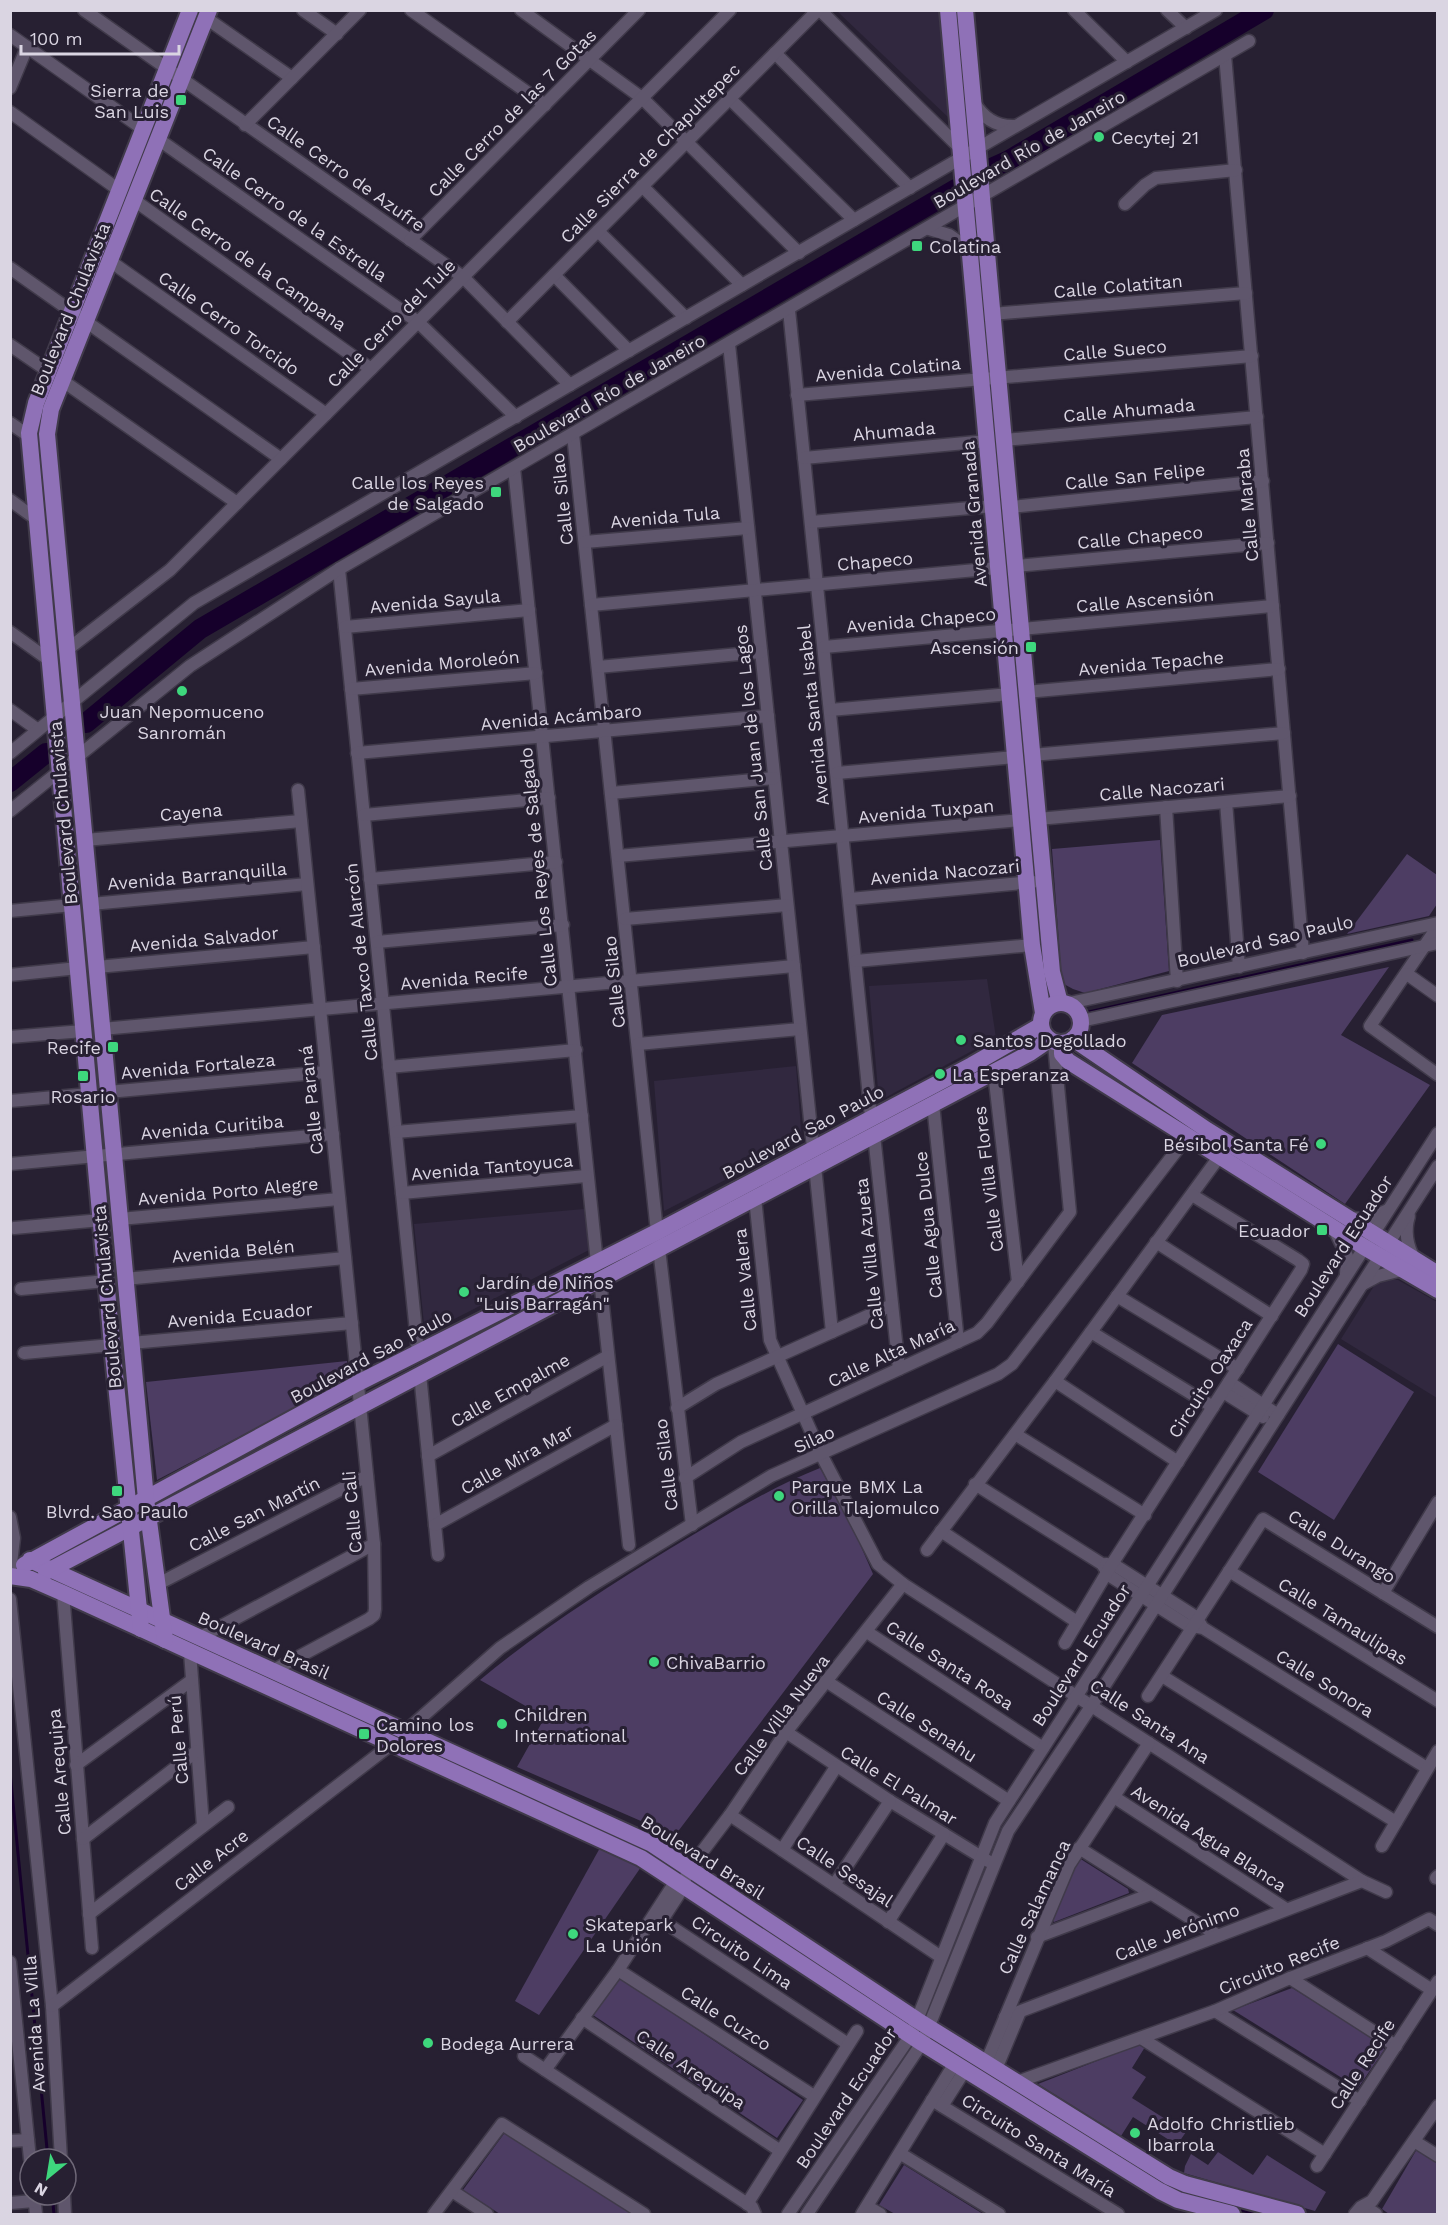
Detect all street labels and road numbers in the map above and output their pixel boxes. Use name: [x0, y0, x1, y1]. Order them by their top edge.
street label: Calle Cerro de las 7 Gotas: [424, 25, 600, 201]
street label: Calle Sierra de Chapultepec: [556, 59, 744, 247]
street label: Boulevard Río de Janeiro: [929, 85, 1129, 213]
street label: Calle Cerro de Azufre: [263, 110, 429, 236]
street label: Calle Cerro de la Estrella: [199, 142, 391, 286]
street label: Calle Cerro de la Campana: [145, 183, 351, 335]
street label: Boulevard Chulavista: [26, 220, 114, 398]
street label: Calle Cerro del Tule: [322, 254, 460, 392]
street label: Calle Cerro Torcido: [154, 266, 304, 380]
street label: Calle Colatitan: [1052, 270, 1184, 302]
street label: Boulevard Río de Janeiro: [509, 329, 709, 457]
street label: Calle Sueco: [1062, 335, 1168, 365]
street label: Avenida Colatina: [814, 352, 962, 386]
street label: Calle Ahumada: [1062, 394, 1196, 426]
street label: Ahumada: [852, 417, 936, 445]
street label: Avenida Granada: [957, 440, 991, 588]
street label: Calle Maraba: [1232, 447, 1262, 563]
street label: Calle Silao: [547, 452, 577, 546]
street label: Calle San Felipe: [1064, 458, 1206, 494]
street label: Avenida Tula: [609, 502, 721, 532]
street label: Calle Chapeco: [1076, 521, 1204, 553]
street label: Chapeco: [836, 547, 914, 575]
street label: Calle Ascensión: [1075, 584, 1215, 616]
street label: Avenida Sayula: [369, 585, 501, 617]
street label: Avenida Chapeco: [845, 603, 997, 637]
street label: Avenida Santa Isabel: [793, 623, 833, 807]
street label: Calle San Juan de los Lagos: [730, 624, 776, 872]
street label: Avenida Moroleón: [363, 646, 521, 680]
street label: Avenida Tepache: [1077, 646, 1225, 680]
street label: Avenida Acámbaro: [479, 699, 643, 735]
street label: Boulevard Chulavista: [45, 720, 81, 906]
street label: Calle Los Reyes de Salgado: [515, 746, 561, 988]
street label: Calle Nacozari: [1098, 773, 1226, 805]
street label: Avenida Tuxpan: [857, 795, 995, 827]
street label: Cayena: [159, 799, 223, 825]
street label: Avenida Nacozari: [869, 855, 1021, 889]
street label: Avenida Barranquilla: [106, 858, 288, 894]
street label: Calle Taxco de Alarcón: [340, 862, 382, 1062]
street label: Boulevard Sao Paulo: [1175, 911, 1355, 971]
street label: Avenida Salvador: [129, 922, 279, 956]
street label: Calle Silao: [599, 935, 629, 1029]
street label: Avenida Recife: [399, 962, 529, 994]
street label: Calle Paraná: [295, 1044, 327, 1156]
street label: Avenida Fortaleza: [120, 1049, 276, 1083]
street label: Boulevard Sao Paulo: [719, 1080, 887, 1184]
street label: Calle Villa Flores: [969, 1105, 1007, 1253]
street label: Avenida Curitiba: [140, 1110, 284, 1144]
street label: Avenida Tantoyuca: [410, 1149, 574, 1185]
street label: Calle Agua Dulce: [910, 1150, 946, 1300]
street label: Boulevard Ecuador: [1289, 1171, 1397, 1321]
street label: Avenida Porto Alegre: [137, 1173, 319, 1209]
street label: Calle Villa Azueta: [851, 1177, 887, 1331]
street label: Boulevard Chulavista: [89, 1204, 125, 1390]
street label: Calle Valera: [729, 1227, 761, 1333]
street label: Avenida Belén: [171, 1235, 295, 1267]
street label: Avenida Ecuador: [166, 1298, 314, 1332]
street label: Boulevard Sao Paulo: [287, 1304, 455, 1408]
street label: Calle Alta María: [824, 1314, 958, 1392]
street label: Circuito Oaxaca: [1164, 1314, 1256, 1442]
street label: Calle Empalme: [447, 1349, 573, 1431]
street label: Calle Silao: [650, 1418, 682, 1512]
street label: Calle Mira Mar: [457, 1419, 577, 1499]
street label: Silao: [790, 1421, 838, 1457]
street label: Calle Cali: [338, 1470, 366, 1554]
street label: Calle San Martín: [185, 1472, 323, 1556]
street label: Calle Durango: [1284, 1505, 1400, 1587]
street label: Calle Tamaulipas: [1274, 1573, 1412, 1669]
street label: Boulevard Ecuador: [1027, 1580, 1135, 1730]
street label: Boulevard Brasil: [195, 1607, 334, 1684]
street label: Calle Santa Rosa: [882, 1616, 1018, 1714]
street label: Calle Sonora: [1272, 1645, 1378, 1721]
street label: Calle Villa Nueva: [729, 1650, 833, 1780]
street label: Calle Santa Ana: [1086, 1674, 1214, 1768]
street label: Calle Senahu: [873, 1686, 981, 1766]
street label: Calle Perú: [164, 1694, 192, 1786]
street label: Calle Arequipa: [43, 1708, 75, 1836]
street label: Calle El Palmar: [837, 1741, 961, 1829]
street label: Avenida Agua Blanca: [1127, 1780, 1291, 1896]
street label: Boulevard Brasil: [637, 1810, 769, 1904]
street label: Calle Acre: [170, 1824, 252, 1896]
street label: Calle Sesajal: [793, 1831, 898, 1911]
street label: Calle Salamanca: [994, 1836, 1074, 1978]
street label: Calle Jerónimo: [1112, 1899, 1242, 1965]
street label: Circuito Lima: [687, 1910, 797, 1994]
street label: Circuito Recife: [1215, 1931, 1343, 1999]
street label: Avenida La Villa: [19, 1954, 49, 2094]
street label: Calle Cuzco: [677, 1981, 775, 2055]
street label: Calle Recife: [1325, 2015, 1399, 2113]
street label: Boulevard Ecuador: [791, 2024, 901, 2172]
street label: Calle Arequipa: [632, 2025, 750, 2113]
street label: Circuito Santa María: [958, 2089, 1120, 2201]

